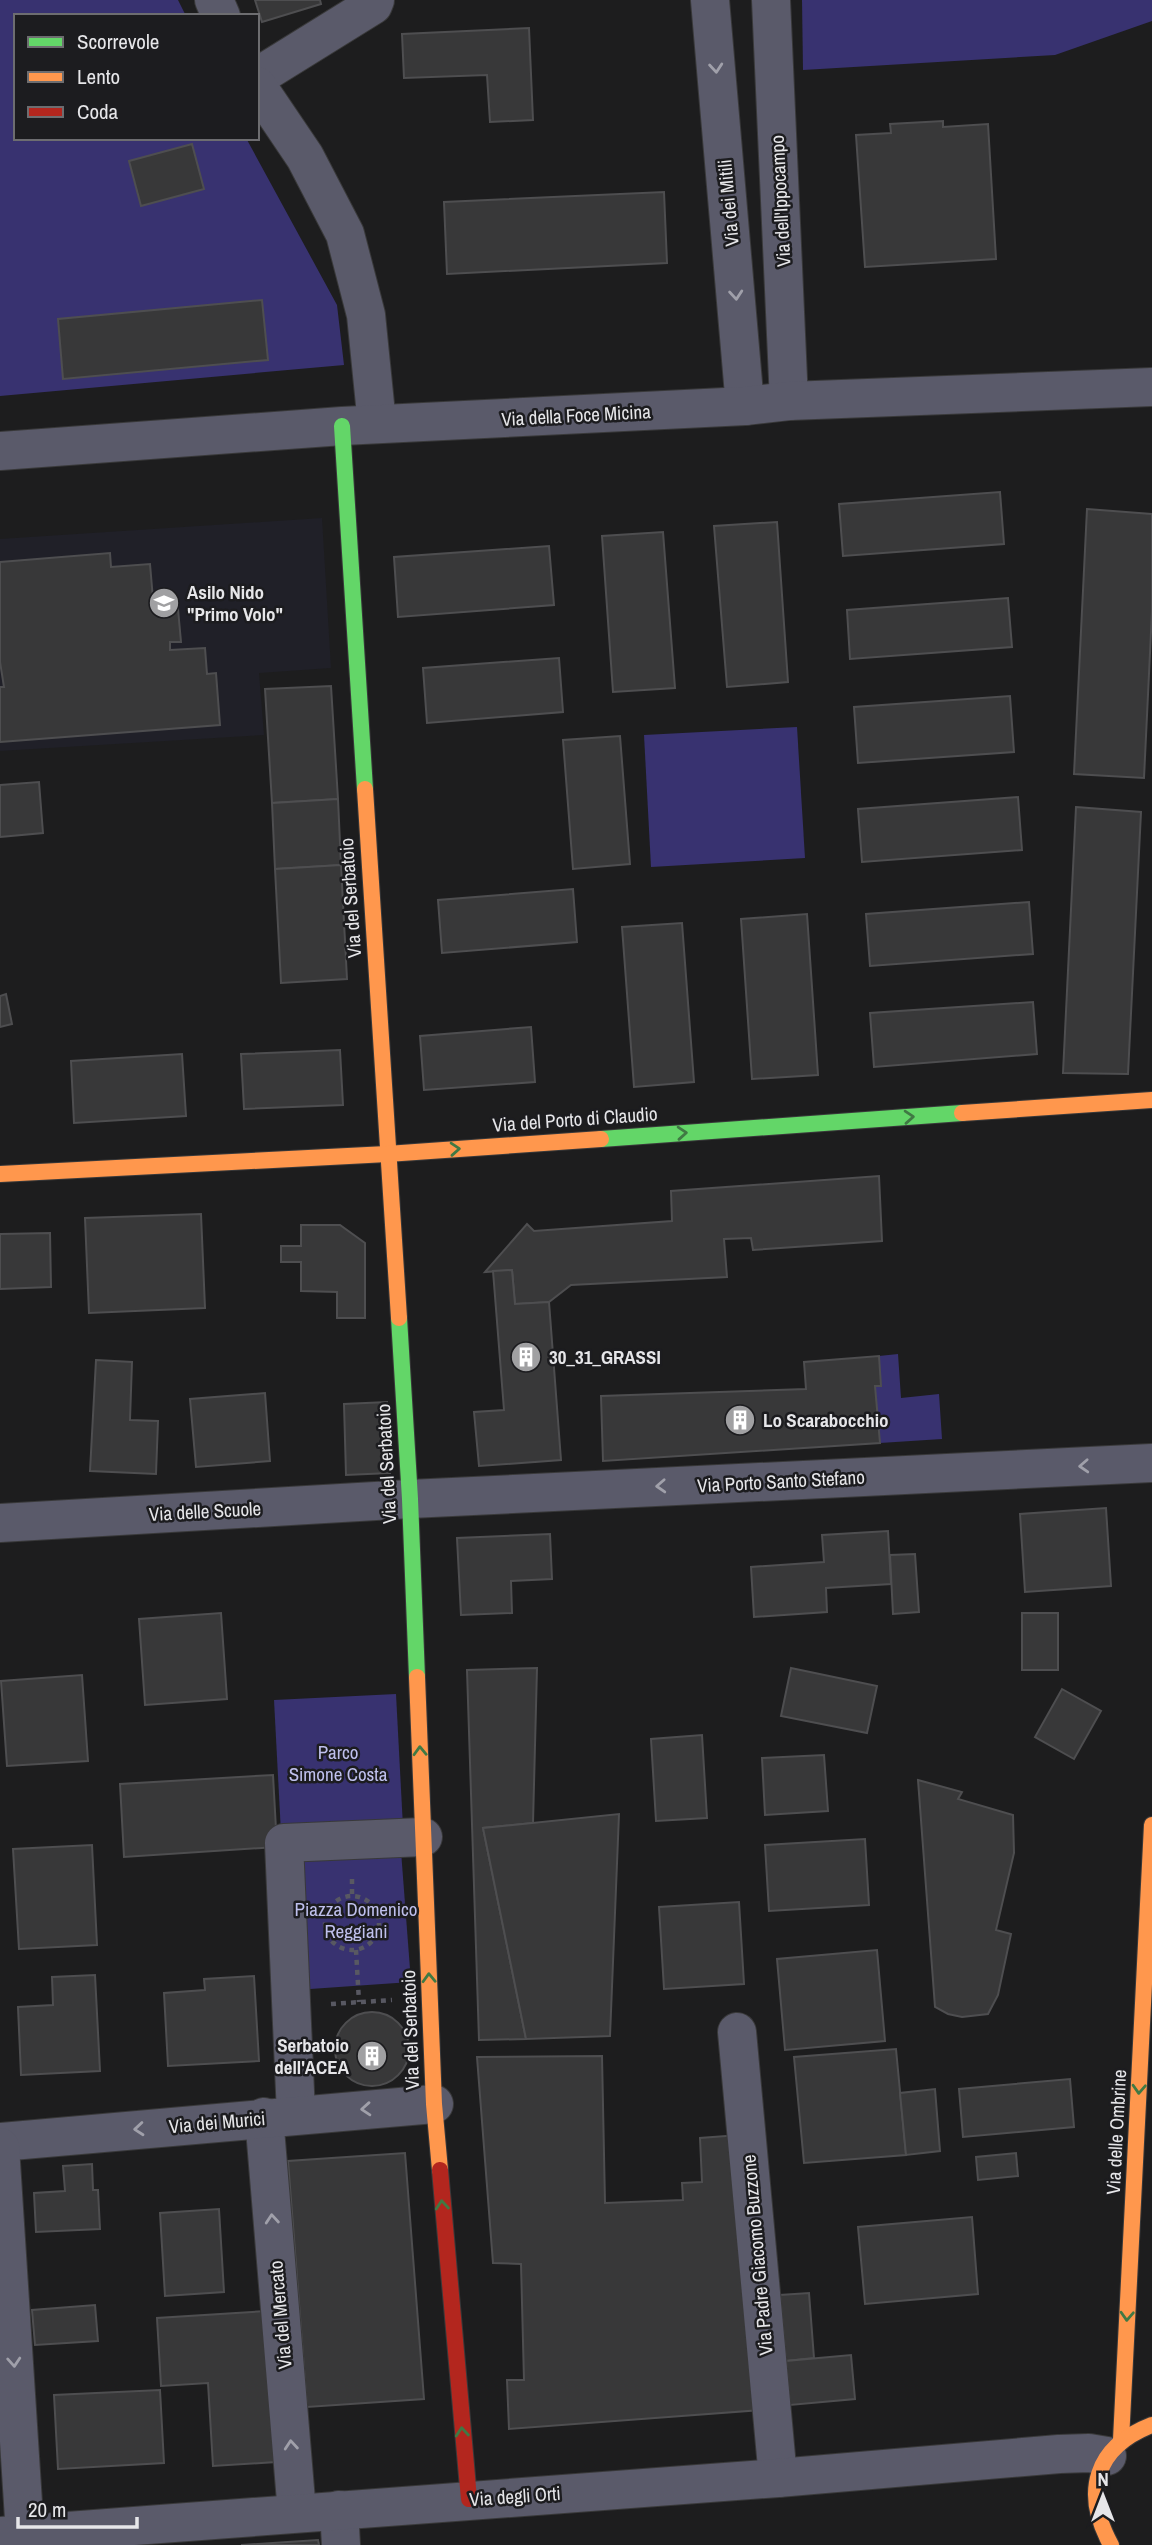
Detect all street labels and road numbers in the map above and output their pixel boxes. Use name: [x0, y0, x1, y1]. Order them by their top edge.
street label: Via dell'Ippocampo: [764, 135, 796, 267]
street label: Via dei Mitili: [711, 158, 745, 248]
street label: Via della Foce Micina: [501, 398, 652, 432]
street label: Via del Serbatoio: [333, 837, 367, 959]
street label: Via del Porto di Claudio: [492, 1100, 658, 1138]
street label: Via del Serbatoio: [370, 1403, 402, 1525]
street label: Via Porto Santo Stefano: [697, 1464, 865, 1498]
street label: Via delle Scuole: [148, 1495, 262, 1527]
street label: Via del Serbatoio: [395, 1970, 425, 2090]
street label: Via delle Ombrine: [1100, 2069, 1132, 2195]
street label: Via dei Murici: [168, 2105, 266, 2139]
street label: Via Padre Giacomo Buzzone: [735, 2153, 779, 2357]
street label: Via del Mercato: [262, 2260, 298, 2370]
street label: Via degli Orti: [468, 2480, 562, 2512]

